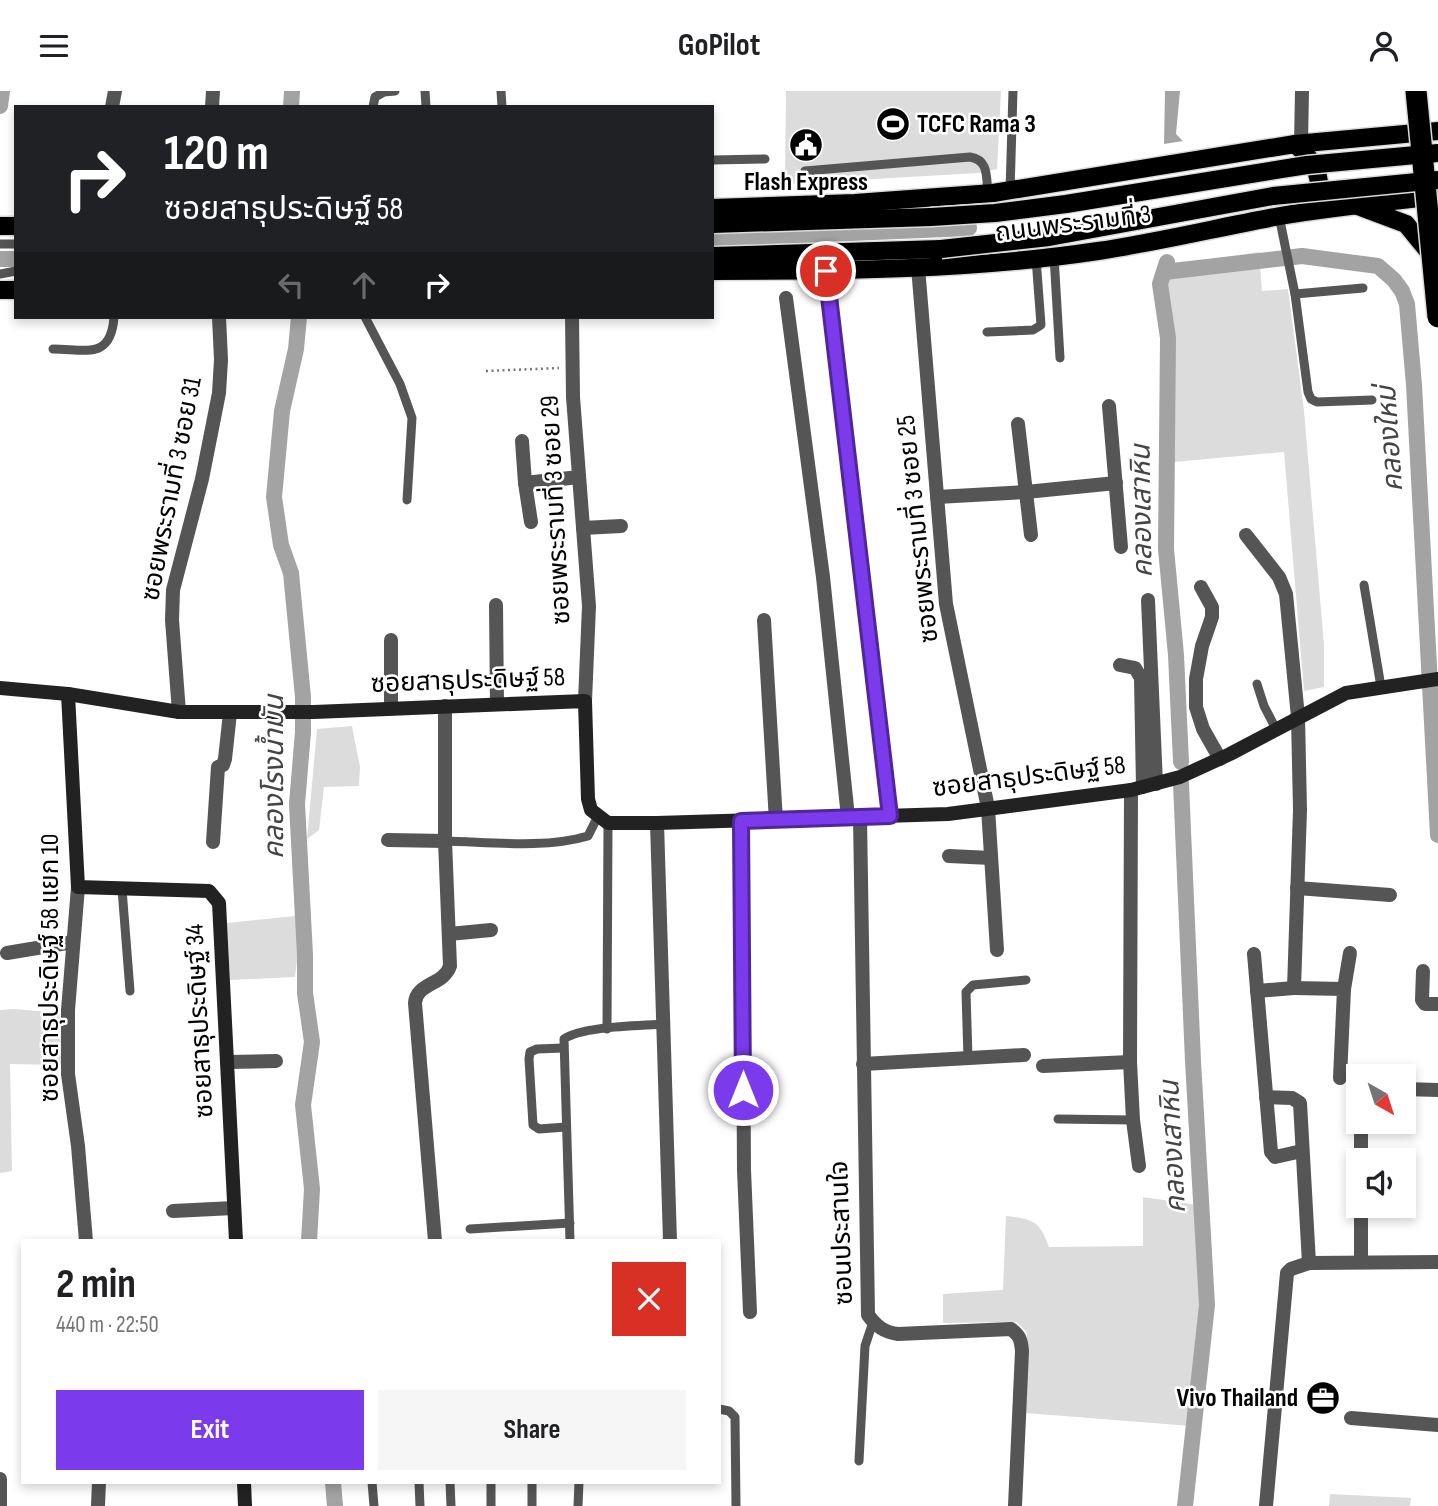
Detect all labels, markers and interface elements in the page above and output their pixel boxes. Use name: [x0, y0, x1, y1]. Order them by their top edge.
text: GoPilot: [678, 26, 760, 65]
icon: menu: [35, 27, 73, 65]
icon: person: [1365, 27, 1403, 65]
sports icon: TCFC Rama 3: [874, 105, 912, 143]
place label: TCFC Rama 3: [917, 109, 1036, 140]
text: 120 m: [164, 125, 269, 184]
public building icon: Flash Express: [787, 126, 825, 164]
icon: right: [49, 133, 140, 224]
place label: Flash Express: [744, 167, 868, 198]
text: ซอยสาธุประดิษฐ์ 58: [164, 190, 403, 229]
street label: ถนนพระรามที่ 3: [993, 195, 1153, 249]
pin: [796, 241, 856, 301]
icon: arrive: [807, 252, 845, 290]
icon: left: [272, 266, 310, 304]
icon: ahead: [345, 266, 383, 304]
icon: right: [418, 266, 456, 304]
street label: ซอยพระรามที่ 3 ซอย 31: [131, 374, 209, 604]
water label: คลองใหม่: [1370, 381, 1410, 493]
street label: ซอยพระรามที่ 3 ซอย 29: [531, 394, 577, 626]
street label: ซอยพระรามที่ 3 ซอย 25: [887, 414, 945, 645]
water label: คลองเสาหิน: [1124, 442, 1160, 578]
street label: ซอยสาธุประดิษฐ์ 58: [370, 662, 566, 700]
water label: คลองโรงน้ำมัน: [254, 693, 291, 859]
street label: ซอยสาธุประดิษฐ์ 58: [931, 750, 1127, 804]
street label: ซอยสาธุประดิษฐ์ 58 แยก 10: [35, 834, 66, 1102]
street label: ซอยสาธุประดิษฐ์ 34: [179, 923, 221, 1119]
position arrow: [706, 1053, 780, 1127]
north arrow: [1346, 1064, 1416, 1134]
map controls: [1346, 1064, 1416, 1218]
water label: คลองเสาหิน: [1153, 1078, 1193, 1214]
button: sound: [1346, 1148, 1416, 1218]
street label: ซอนประสานใจ: [824, 1160, 860, 1306]
text: 2 min: [56, 1259, 136, 1310]
button: close: [612, 1262, 686, 1336]
text: 440 m · 22:50: [56, 1311, 159, 1339]
office icon: Vivo Thailand: [1304, 1379, 1342, 1417]
place label: Vivo Thailand: [1177, 1383, 1298, 1414]
button: Exit: [56, 1390, 364, 1470]
button: Share: [378, 1390, 686, 1470]

